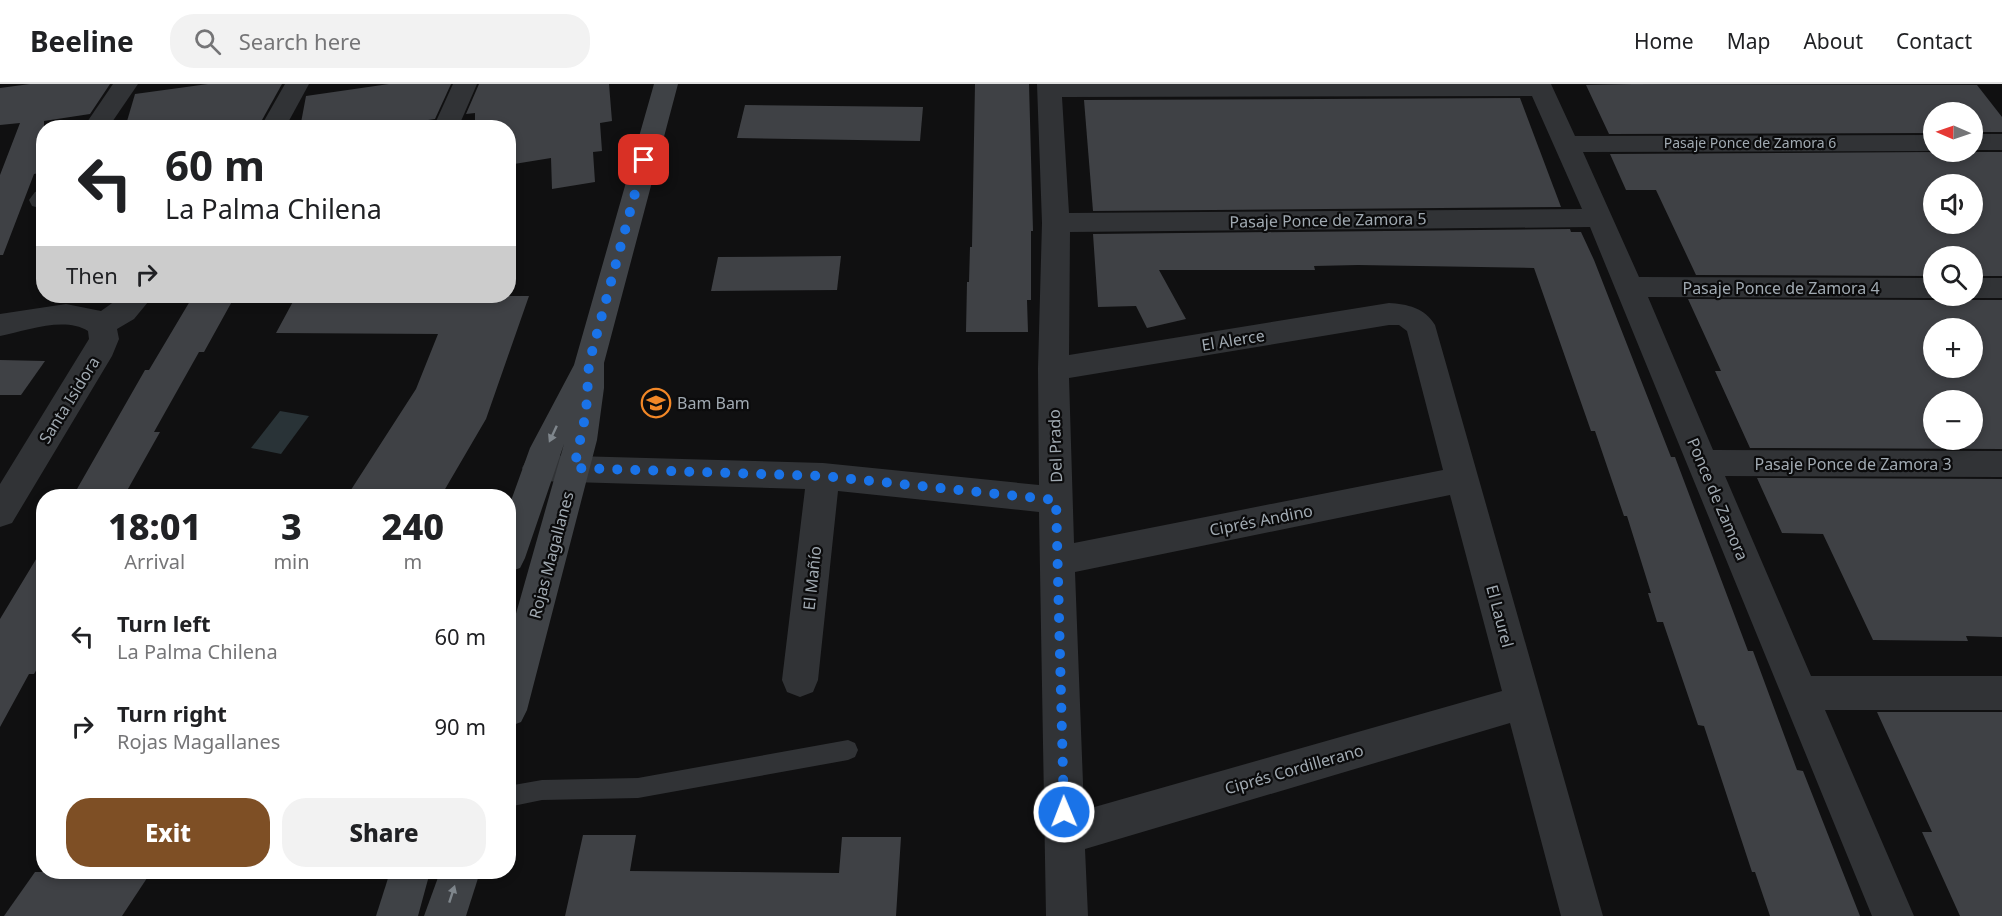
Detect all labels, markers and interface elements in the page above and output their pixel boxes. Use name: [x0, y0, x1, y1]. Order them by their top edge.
search box: [170, 14, 590, 68]
text: Beeline: [30, 22, 134, 60]
icon: search: [191, 25, 224, 58]
text: Search here: [239, 26, 361, 56]
text: Home: [1634, 27, 1694, 55]
text: Map: [1727, 27, 1770, 55]
text: About: [1803, 27, 1863, 55]
text: Contact: [1896, 27, 1972, 55]
north arrow: [1923, 102, 1983, 162]
map controls: [1923, 102, 1983, 450]
street label: Pasaje Ponce de Zamora 6: [1664, 133, 1836, 152]
pin: [618, 134, 669, 185]
text: 60 m: [165, 136, 265, 193]
icon: arrive: [627, 143, 660, 176]
icon: left: [66, 144, 144, 222]
button: sound: [1923, 174, 1983, 234]
text: La Palma Chilena: [165, 190, 382, 227]
street label: Pasaje Ponce de Zamora 5: [1229, 207, 1427, 233]
button: search: [1923, 246, 1983, 306]
icon: right: [130, 258, 163, 291]
text: Then: [66, 260, 118, 290]
street label: Pasaje Ponce de Zamora 4: [1682, 277, 1880, 299]
button: +: [1923, 318, 1983, 378]
street label: El Alerce: [1200, 324, 1266, 356]
street label: Santa Isidora: [34, 352, 104, 448]
school or university icon: Bam Bam: [640, 387, 672, 419]
button: −: [1923, 390, 1983, 450]
place label: Bam Bam: [677, 392, 750, 414]
street label: Del Prado: [1043, 409, 1067, 483]
one-way arrow: [548, 425, 557, 442]
street label: Ponce de Zamora: [1682, 434, 1754, 564]
street label: Pasaje Ponce de Zamora 3: [1754, 453, 1952, 475]
street label: Rojas Magallanes: [523, 489, 579, 621]
street label: Ciprés Andino: [1207, 499, 1315, 541]
text: 18:01: [108, 502, 201, 551]
text: 3: [281, 502, 302, 551]
text: 240: [382, 502, 444, 551]
street label: El Mañío: [798, 545, 826, 611]
text: Arrival: [124, 548, 185, 575]
text: min: [273, 548, 310, 575]
text: m: [403, 548, 422, 575]
street label: El Laurel: [1481, 582, 1519, 650]
text: Turn left: [117, 608, 211, 638]
icon: left: [66, 620, 99, 653]
text: 60 m: [435, 621, 486, 651]
text: La Palma Chilena: [117, 638, 278, 665]
text: Turn right: [117, 698, 227, 728]
icon: right: [66, 710, 99, 743]
text: 90 m: [435, 711, 486, 741]
text: Rojas Magallanes: [117, 728, 280, 755]
street label: Ciprés Cordillerano: [1222, 739, 1366, 799]
position arrow: [1032, 780, 1096, 844]
button: Exit: [66, 798, 270, 867]
button: Share: [282, 798, 486, 867]
one-way arrow: [448, 885, 458, 903]

